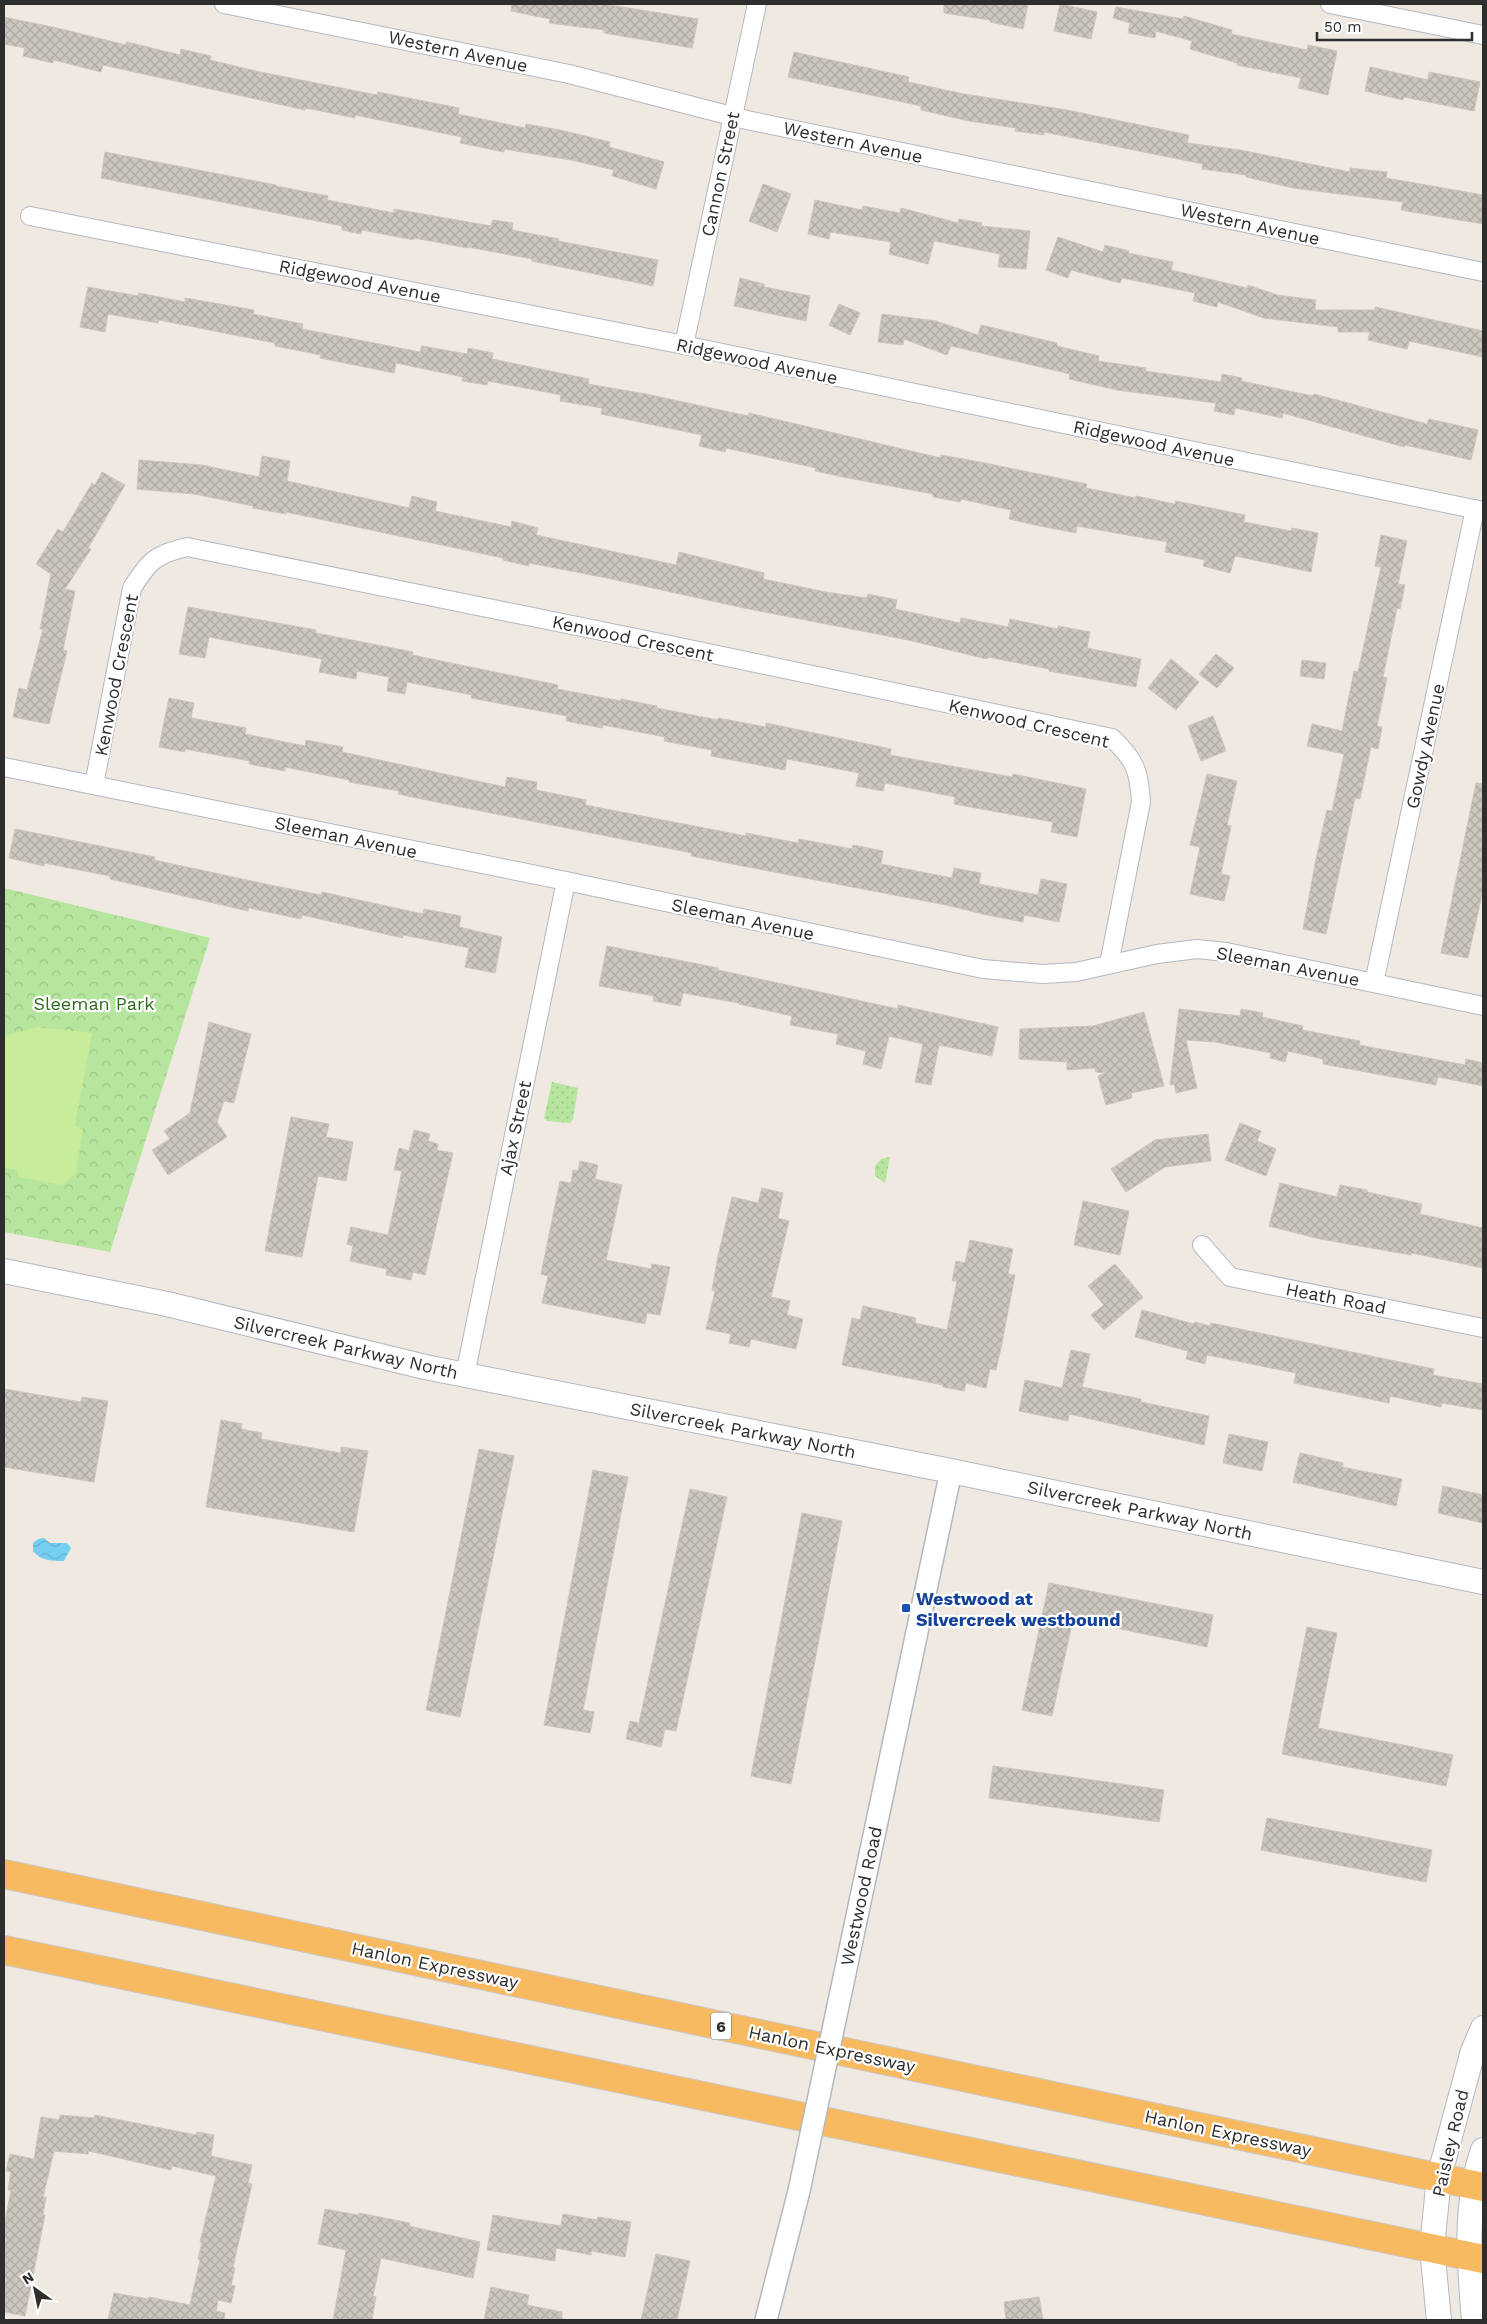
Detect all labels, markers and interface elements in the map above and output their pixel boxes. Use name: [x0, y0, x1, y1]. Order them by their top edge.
scale bar: [1317, 10, 1472, 42]
text: 50 m: [1324, 18, 1361, 36]
street label: Western Avenue: [386, 26, 530, 76]
street label: Cannon Street: [697, 109, 744, 238]
street label: Western Avenue: [781, 117, 925, 167]
street label: Western Avenue: [1178, 199, 1322, 249]
street label: Ridgewood Avenue: [277, 255, 443, 307]
street label: Ridgewood Avenue: [674, 334, 840, 388]
street label: Ridgewood Avenue: [1071, 416, 1237, 470]
street label: Kenwood Crescent: [90, 592, 142, 758]
street label: Kenwood Crescent: [550, 611, 716, 665]
street label: Gowdy Avenue: [1401, 681, 1449, 811]
street label: Kenwood Crescent: [946, 694, 1112, 752]
street label: Sleeman Avenue: [273, 812, 419, 862]
street label: Sleeman Avenue: [670, 894, 816, 944]
street label: Sleeman Avenue: [1215, 942, 1361, 990]
park label: Sleeman Park: [33, 993, 155, 1014]
street label: Ajax Street: [495, 1078, 535, 1177]
street label: Heath Road: [1284, 1278, 1388, 1318]
street label: Silvercreek Parkway North: [232, 1311, 460, 1383]
street label: Silvercreek Parkway North: [628, 1398, 858, 1462]
street label: Silvercreek Parkway North: [1026, 1476, 1254, 1544]
place label: Westwood at Silvercreek westbound: [916, 1588, 1120, 1630]
marker: Westwood at Silvercreek westbound: [900, 1602, 912, 1614]
street label: Westwood Road: [836, 1824, 886, 1968]
street label: Hanlon Expressway: [350, 1937, 521, 1993]
road number: 6: [711, 2012, 731, 2040]
street label: Hanlon Expressway: [747, 2021, 918, 2077]
street label: Paisley Road: [1427, 2087, 1473, 2199]
street label: Hanlon Expressway: [1143, 2105, 1314, 2161]
north arrow: [10, 2264, 60, 2314]
text: N: [19, 2269, 37, 2288]

